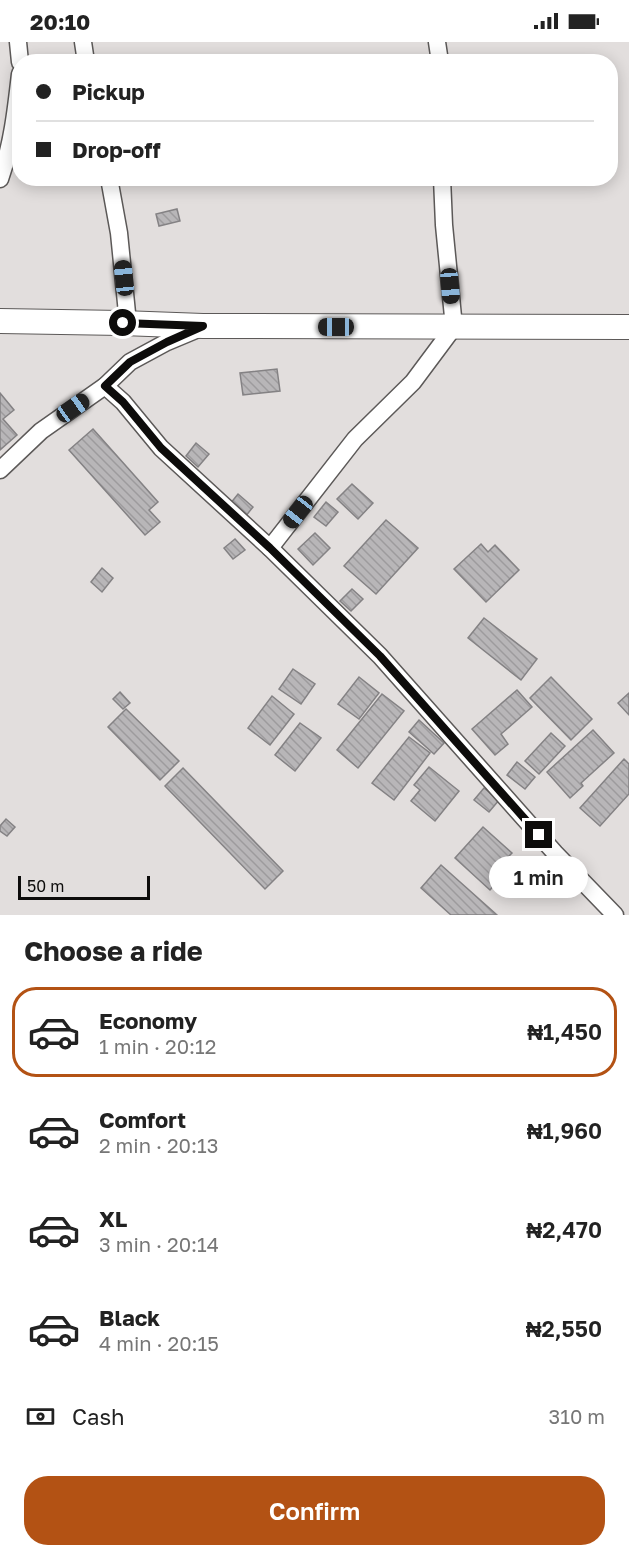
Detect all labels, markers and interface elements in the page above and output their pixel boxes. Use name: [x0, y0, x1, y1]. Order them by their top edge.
text: 20:10: [30, 8, 90, 35]
text: Pickup: [72, 78, 145, 105]
text: Drop-off: [72, 136, 161, 163]
car: [113, 259, 135, 297]
car: [439, 267, 461, 305]
route start: [109, 309, 136, 336]
car: [318, 318, 354, 336]
car: [53, 390, 93, 426]
car: [280, 492, 316, 532]
route end: [525, 821, 552, 848]
callout: 1 min: [490, 856, 588, 898]
text: 1 min: [513, 865, 564, 889]
scale bar: [18, 873, 150, 900]
text: 50 m: [27, 876, 64, 896]
text: Choose a ride: [24, 935, 203, 967]
icon: car: [27, 1005, 81, 1059]
text: Economy: [99, 1007, 197, 1034]
text: ₦1,450: [527, 1018, 602, 1045]
text: 1 min · 20:12: [99, 1034, 216, 1058]
icon: car: [27, 1104, 81, 1158]
text: Comfort: [99, 1106, 186, 1133]
text: ₦1,960: [527, 1117, 602, 1144]
text: 2 min · 20:13: [99, 1133, 218, 1157]
icon: car: [27, 1203, 81, 1257]
text: XL: [99, 1205, 127, 1232]
text: ₦2,470: [526, 1216, 602, 1243]
text: 3 min · 20:14: [99, 1232, 219, 1256]
icon: car: [27, 1302, 81, 1356]
text: Black: [99, 1304, 160, 1331]
text: ₦2,550: [526, 1315, 602, 1342]
text: 4 min · 20:15: [99, 1331, 219, 1355]
icon: cash: [24, 1400, 57, 1433]
text: Cash: [72, 1403, 125, 1430]
text: 310 m: [549, 1404, 605, 1428]
button: Confirm: [24, 1476, 605, 1545]

